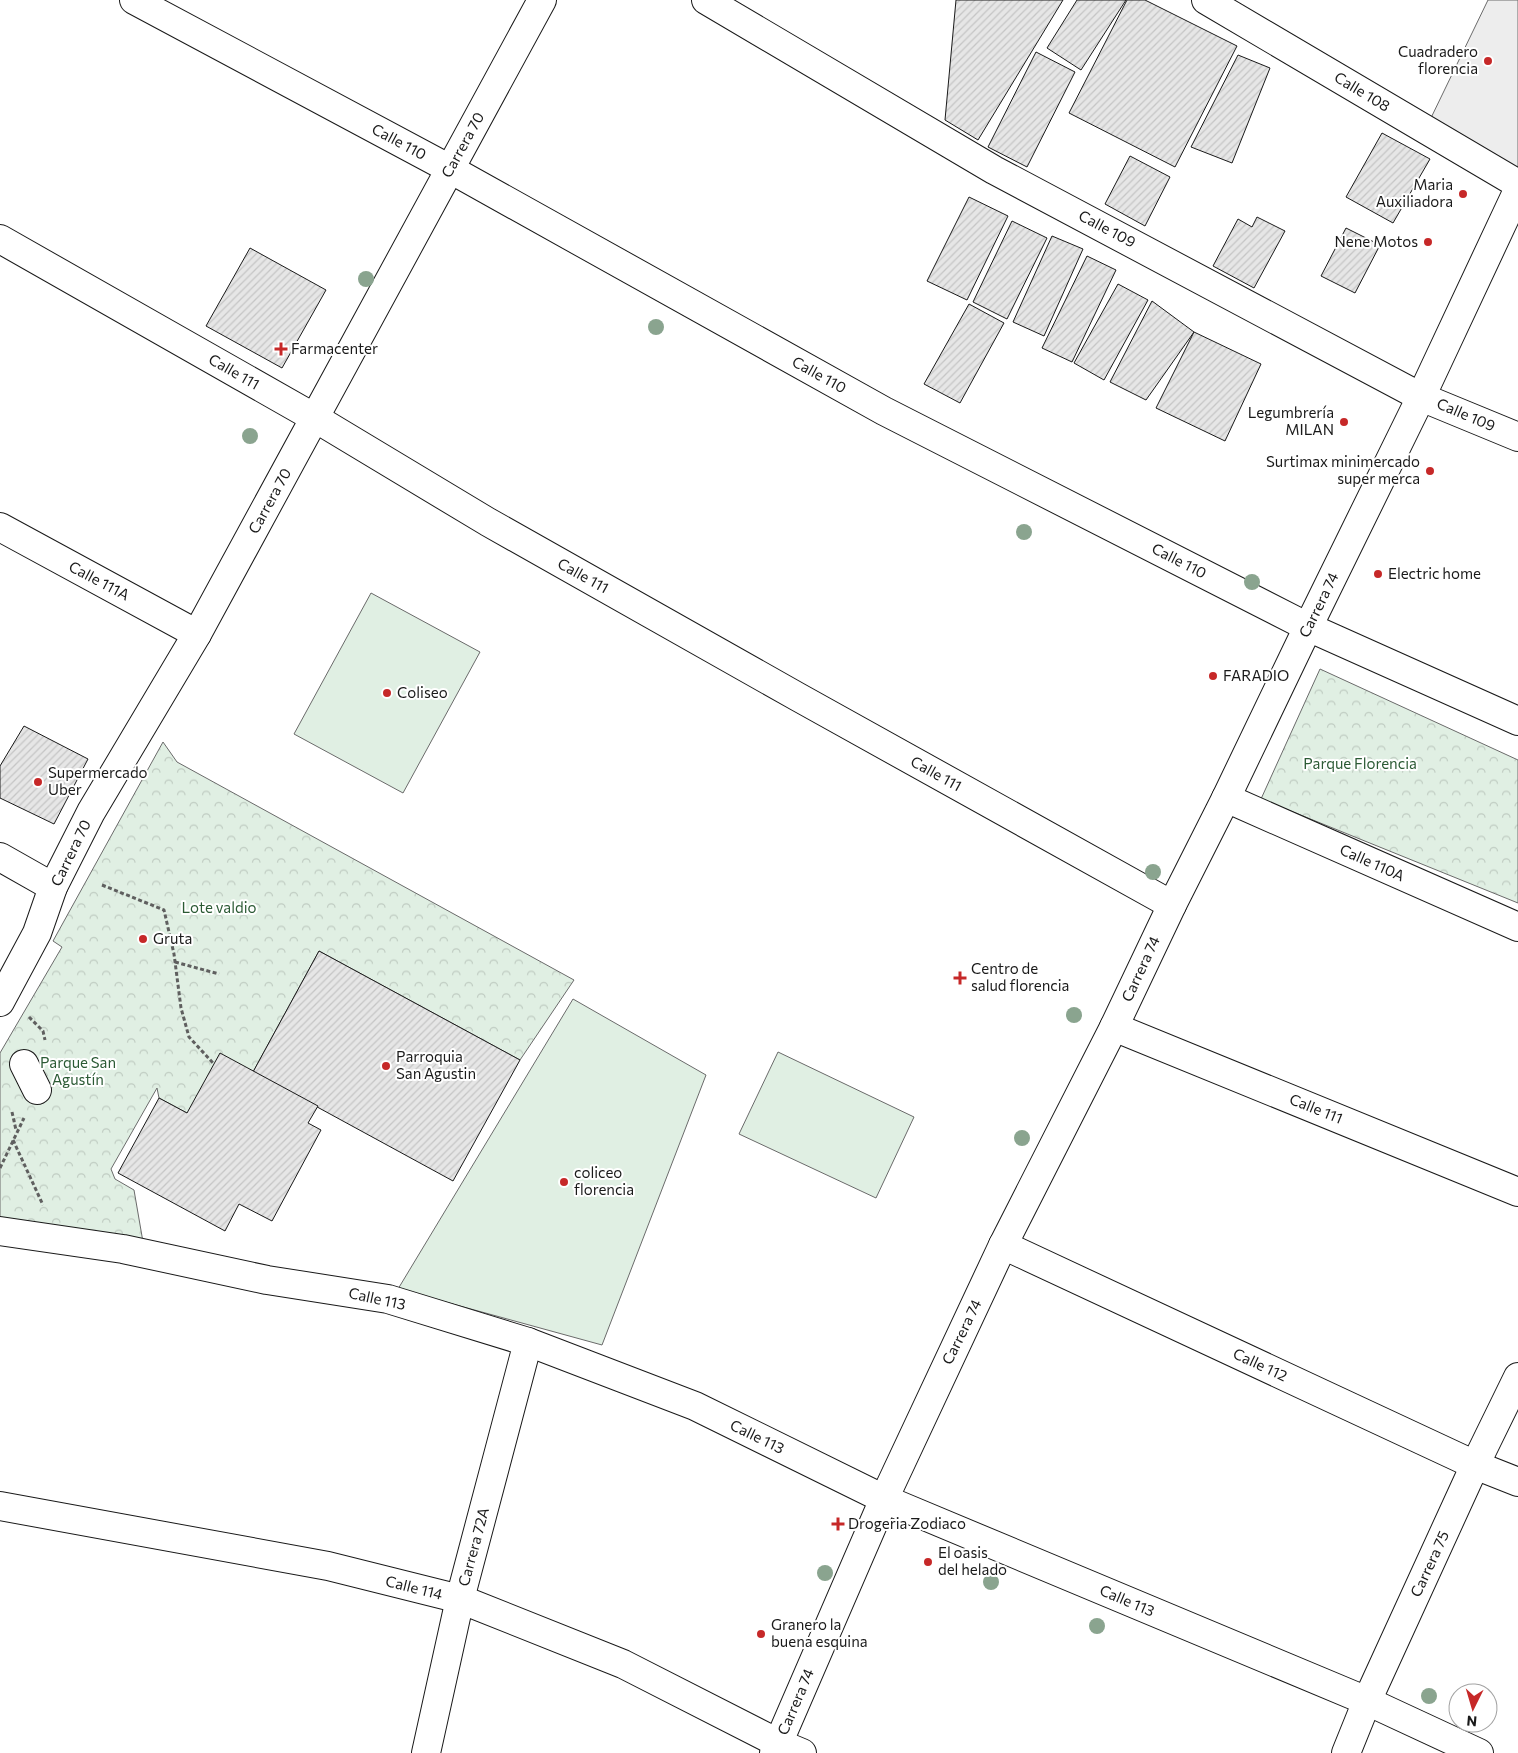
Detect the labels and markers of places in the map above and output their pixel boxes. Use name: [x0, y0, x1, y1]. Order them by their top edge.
place label: Cuadradero florencia: [1398, 42, 1478, 77]
marker: Cuadradero florencia: [1482, 55, 1494, 67]
place label: Maria Auxiliadora: [1376, 175, 1453, 210]
marker: Maria Auxiliadora: [1457, 188, 1469, 200]
place label: Nene Motos: [1335, 232, 1418, 250]
marker: Nene Motos: [1422, 236, 1434, 248]
place label: Farmacenter: [291, 339, 378, 357]
marker: Farmacenter: [275, 343, 287, 355]
place label: Legumbrería MILAN: [1248, 403, 1334, 438]
marker: Legumbrería MILAN: [1338, 416, 1350, 428]
place label: Surtimax minimercado super merca: [1266, 452, 1420, 487]
marker: Surtimax minimercado super merca: [1424, 465, 1436, 477]
place label: Electric home: [1388, 564, 1481, 582]
marker: Electric home: [1372, 568, 1384, 580]
place label: FARADIO: [1223, 666, 1289, 684]
marker: FARADIO: [1207, 670, 1219, 682]
place label: Coliseo: [397, 683, 448, 701]
marker: Coliseo: [381, 687, 393, 699]
place label: Supermercado Uber: [48, 763, 148, 798]
marker: Supermercado Uber: [32, 776, 44, 788]
place label: Gruta: [153, 929, 192, 947]
marker: Gruta: [137, 933, 149, 945]
place label: Centro de salud florencia: [971, 959, 1069, 994]
marker: Centro de salud florencia: [953, 971, 967, 985]
place label: Parroquia San Agustin: [396, 1047, 476, 1082]
marker: Parroquia San Agustin: [380, 1060, 392, 1072]
place label: coliceo florencia: [574, 1163, 634, 1198]
marker: coliceo florencia: [558, 1176, 570, 1188]
place label: Drogeria Zodiaco: [848, 1514, 966, 1532]
marker: Drogeria Zodiaco: [832, 1518, 844, 1530]
place label: El oasis del helado: [938, 1543, 1007, 1578]
marker: El oasis del helado: [922, 1556, 934, 1568]
place label: Granero la buena esquina: [771, 1615, 868, 1650]
marker: Granero la buena esquina: [755, 1628, 767, 1640]

